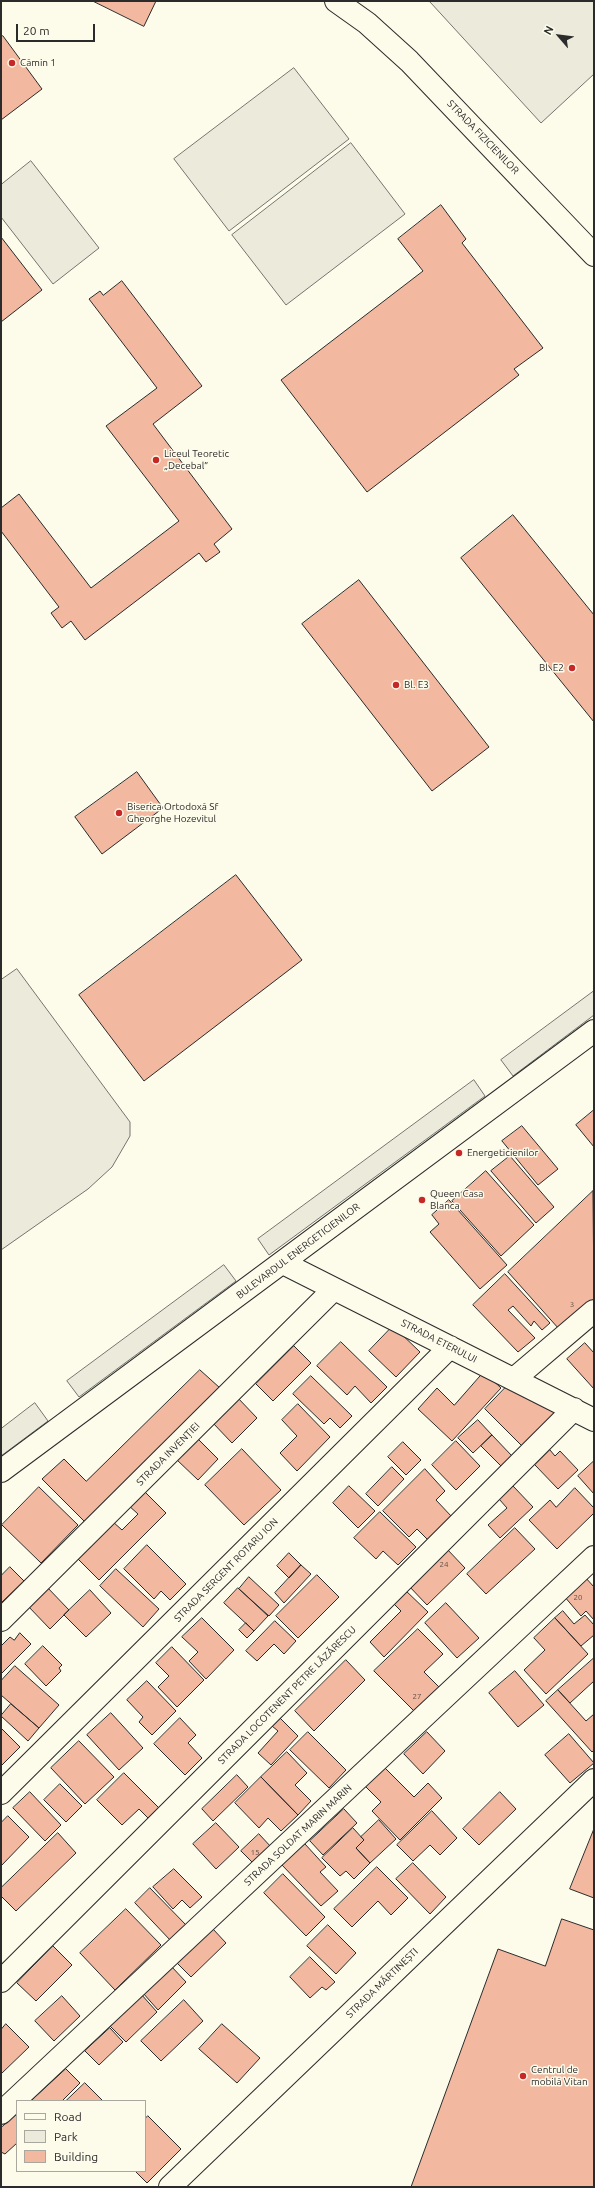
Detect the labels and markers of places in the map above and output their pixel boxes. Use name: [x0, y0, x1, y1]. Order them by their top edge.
place label: Cămin 1: [20, 57, 56, 69]
marker: Cămin 1: [7, 58, 17, 68]
place label: Liceul Teoretic „Decebal”: [164, 448, 229, 472]
marker: Liceul Teoretic „Decebal”: [151, 455, 161, 465]
place label: Bl. E2: [539, 662, 564, 674]
marker: Bl. E2: [567, 663, 577, 673]
place label: Bl. E3: [404, 679, 429, 691]
marker: Bl. E3: [391, 680, 401, 690]
place label: Biserica Ortodoxă Sf Gheorghe Hozevitul: [127, 801, 218, 824]
marker: Biserica Ortodoxă Sf Gheorghe Hozevitul: [114, 808, 124, 818]
place label: Energeticienilor: [467, 1147, 538, 1159]
marker: Energeticienilor: [454, 1148, 464, 1158]
place label: Queen Casa Blanca: [430, 1188, 483, 1212]
marker: Queen Casa Blanca: [417, 1195, 427, 1205]
place label: Centrul de mobilă Vitan: [531, 2064, 588, 2088]
marker: Centrul de mobilă Vitan: [518, 2071, 528, 2081]

